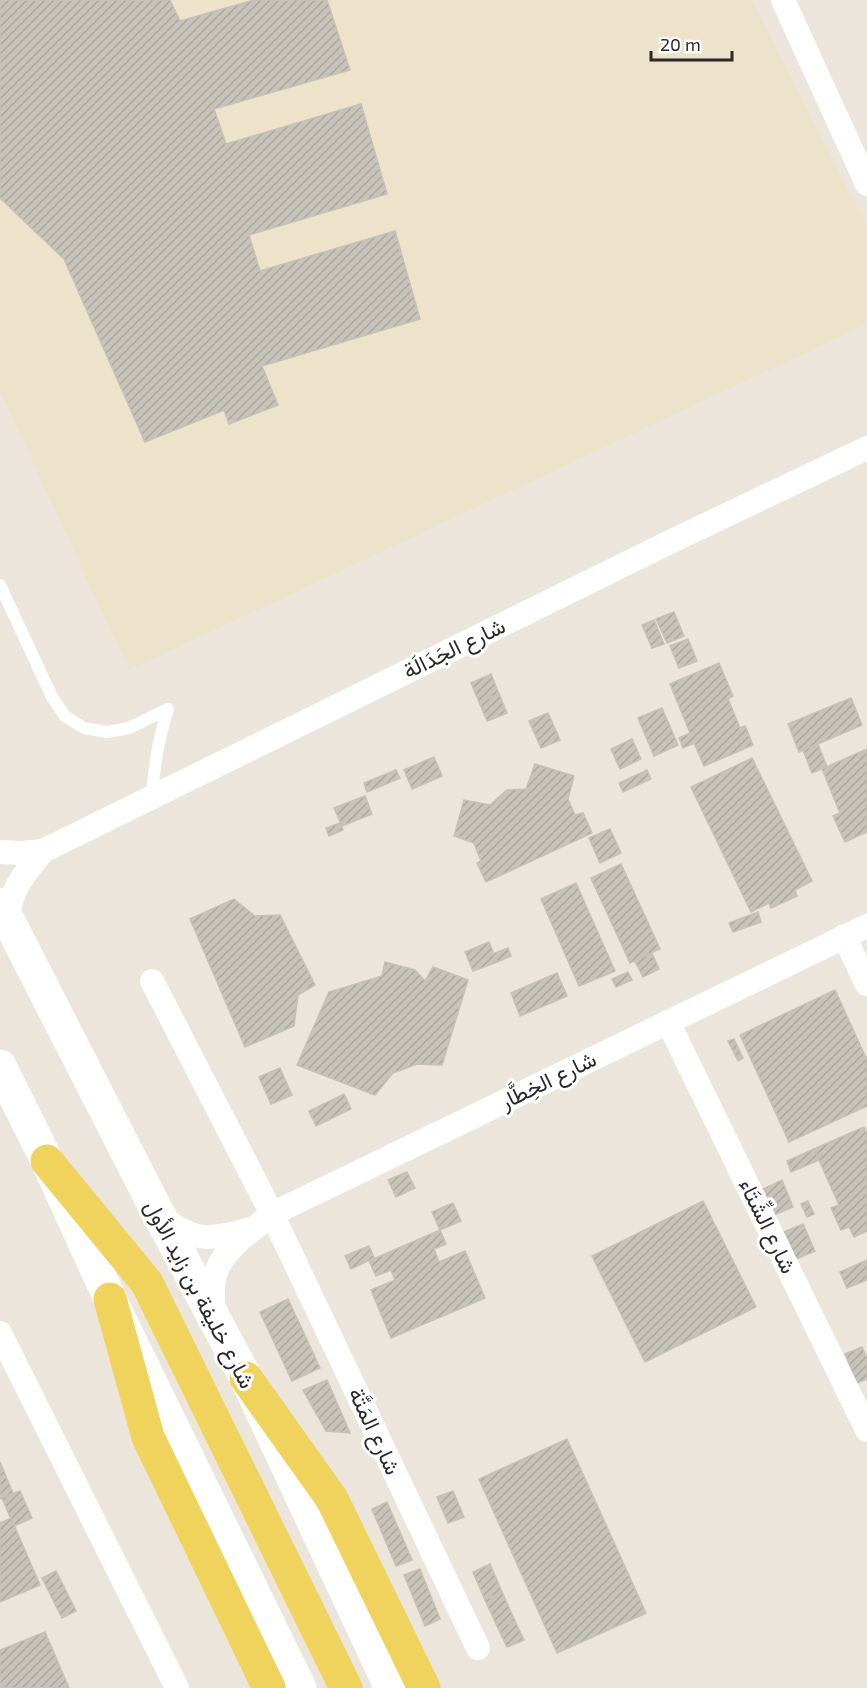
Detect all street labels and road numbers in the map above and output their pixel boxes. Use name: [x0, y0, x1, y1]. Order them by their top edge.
street label: شارع الجَدَالَة: [398, 611, 510, 686]
street label: شارع الخِطَّار: [494, 1043, 601, 1117]
street label: شارع الشِّتَاء: [732, 1174, 804, 1279]
street label: شارع خليفة بن زايد الأول: [138, 1195, 262, 1394]
street label: شارع المَتَّة: [342, 1383, 407, 1480]

